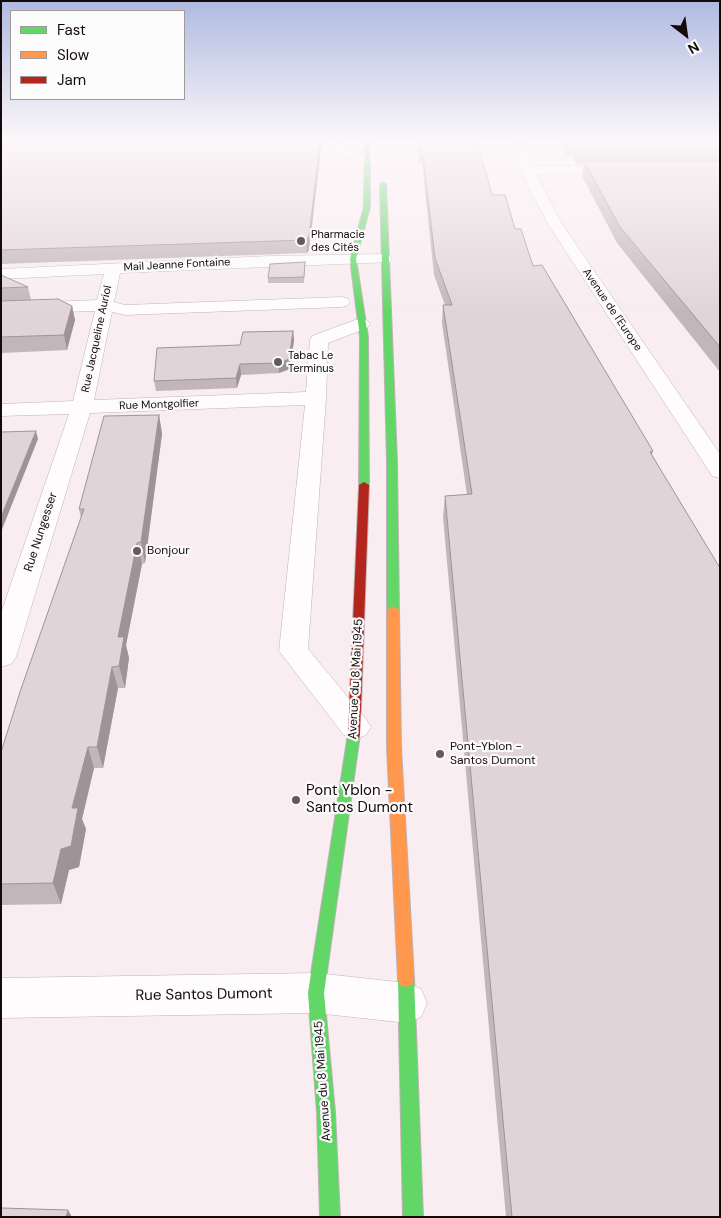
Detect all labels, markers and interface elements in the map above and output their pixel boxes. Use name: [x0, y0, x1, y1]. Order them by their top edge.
legend: [10, 10, 185, 100]
north arrow: [661, 10, 711, 60]
text: Fast: [57, 20, 86, 40]
text: N: [685, 38, 702, 58]
text: Slow: [57, 45, 89, 65]
text: Jam: [57, 70, 86, 90]
place label: Pharmacie des Cités: [311, 228, 365, 254]
marker: Pharmacie des Cités: [295, 235, 307, 247]
street label: Mail Jeanne Fontaine: [123, 256, 231, 274]
street label: Avenue de l'Europe: [580, 266, 644, 354]
street label: Rue Jacqueline Auriol: [79, 284, 115, 394]
place label: Tabac Le Terminus: [288, 349, 334, 375]
marker: Tabac Le Terminus: [272, 356, 284, 368]
street label: Rue Montgolfier: [119, 397, 199, 413]
street label: Rue Nungesser: [21, 490, 61, 574]
place label: Bonjour: [147, 544, 190, 558]
marker: Bonjour: [131, 545, 143, 557]
street label: Avenue du 8 Mai 1945: [346, 618, 366, 740]
place label: Pont-Yblon - Santos Dumont: [450, 740, 536, 768]
marker: Pont-Yblon - Santos Dumont: [434, 748, 446, 760]
place label: Pont Yblon - Santos Dumont: [306, 782, 413, 817]
marker: Pont Yblon - Santos Dumont: [290, 794, 302, 806]
street label: Rue Santos Dumont: [135, 985, 273, 1005]
street label: Avenue du 8 Mai 1945: [312, 1020, 334, 1142]

